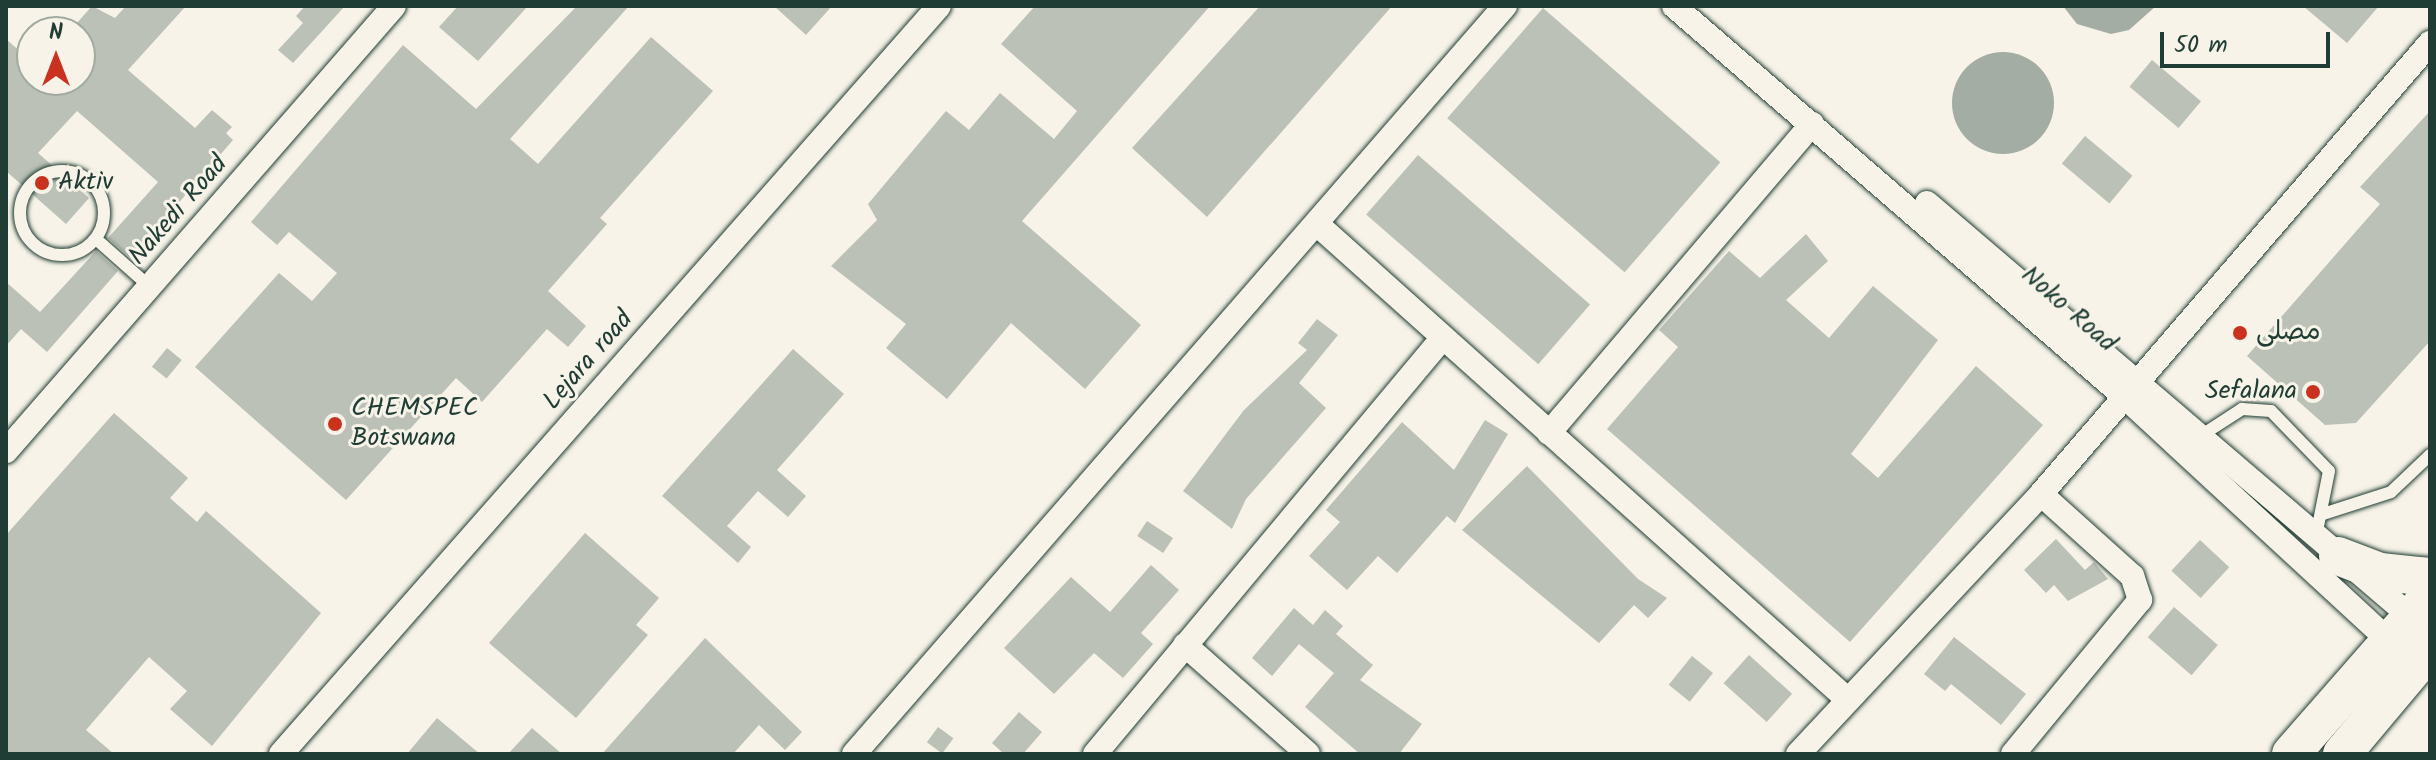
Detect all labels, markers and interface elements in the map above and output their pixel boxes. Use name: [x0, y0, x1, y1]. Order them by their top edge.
north arrow: [16, 16, 96, 96]
text: N: [49, 16, 63, 51]
scale bar: [2164, 16, 2334, 66]
text: 50 m: [2174, 26, 2228, 65]
street label: Nakedi Road: [123, 150, 235, 272]
place label: Aktiv: [58, 167, 113, 199]
marker: Aktiv: [33, 174, 51, 192]
street label: Noko Road: [2014, 260, 2122, 360]
street label: Lejara road: [537, 305, 641, 417]
place label: مصلى: [2256, 317, 2321, 349]
marker: مصلى: [2231, 324, 2249, 342]
place label: Sefalana: [2205, 376, 2297, 408]
marker: Sefalana: [2304, 383, 2322, 401]
place label: CHEMSPEC Botswana: [351, 393, 478, 454]
marker: CHEMSPEC Botswana: [326, 415, 344, 433]

